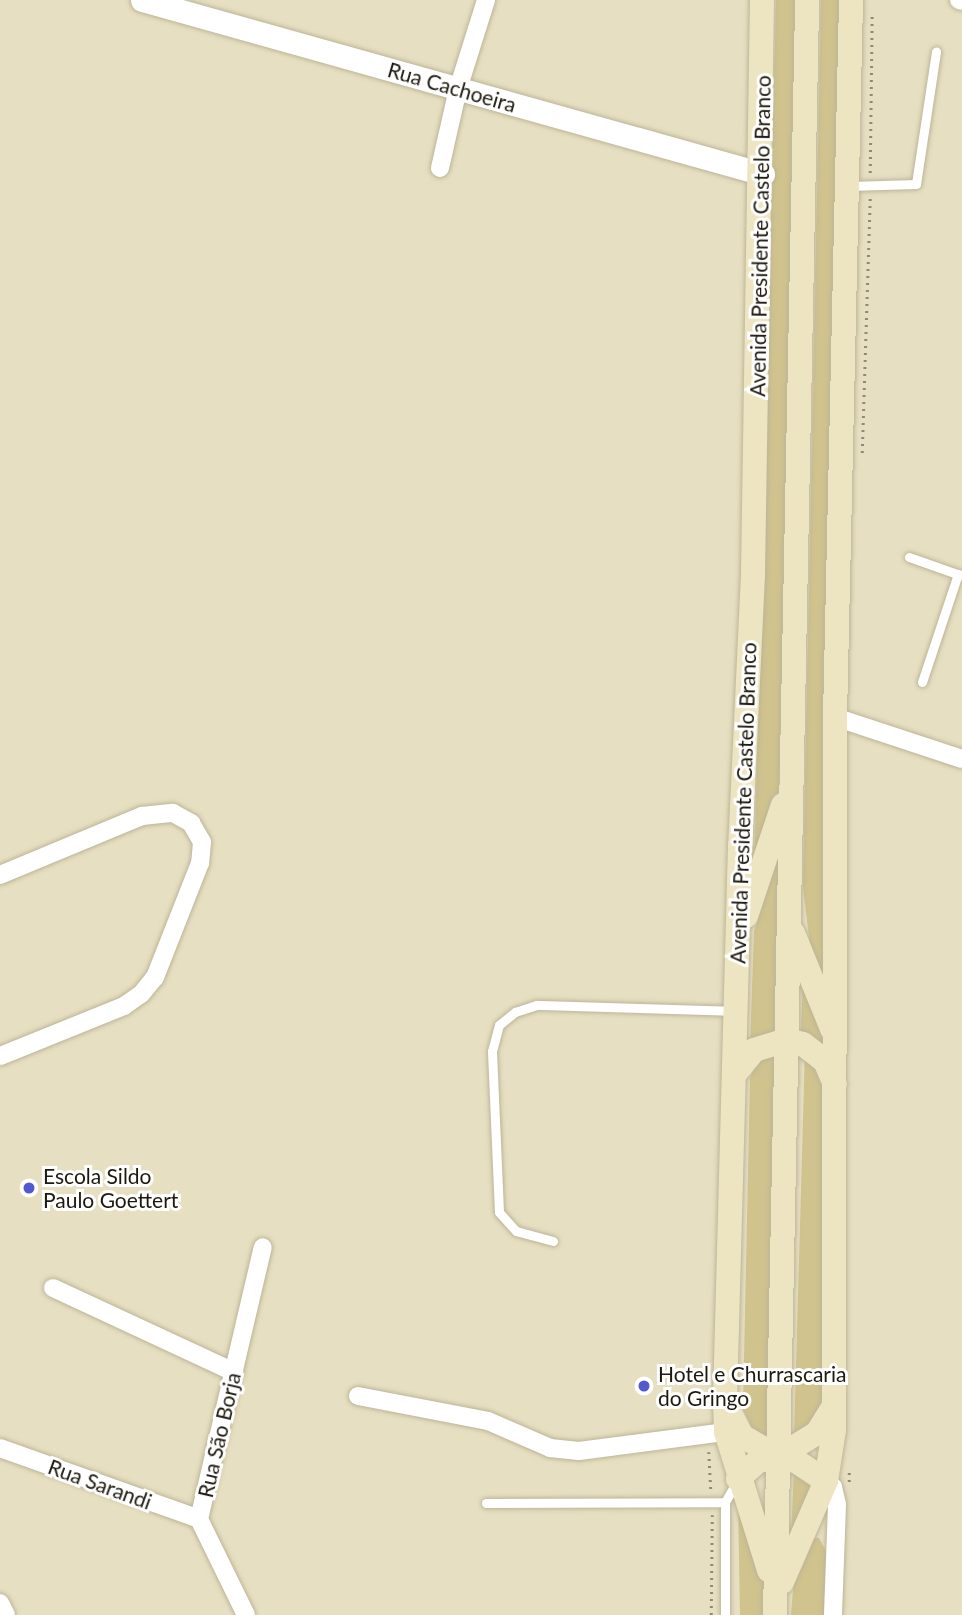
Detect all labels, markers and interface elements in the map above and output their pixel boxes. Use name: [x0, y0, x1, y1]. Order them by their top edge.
street label: Rua Cachoeira: [385, 57, 519, 117]
street label: Avenida Presidente Castelo Branco: [745, 75, 775, 397]
street label: Avenida Presidente Castelo Branco: [725, 642, 761, 964]
place label: Escola Sildo Paulo Goettert: [43, 1163, 178, 1213]
marker: Escola Sildo Paulo Goettert: [21, 1180, 37, 1196]
place label: Hotel e Churrascaria do Gringo: [658, 1361, 846, 1411]
street label: Rua São Borja: [192, 1370, 246, 1500]
marker: Hotel e Churrascaria do Gringo: [636, 1378, 652, 1394]
street label: Rua Sarandi: [45, 1454, 155, 1514]

